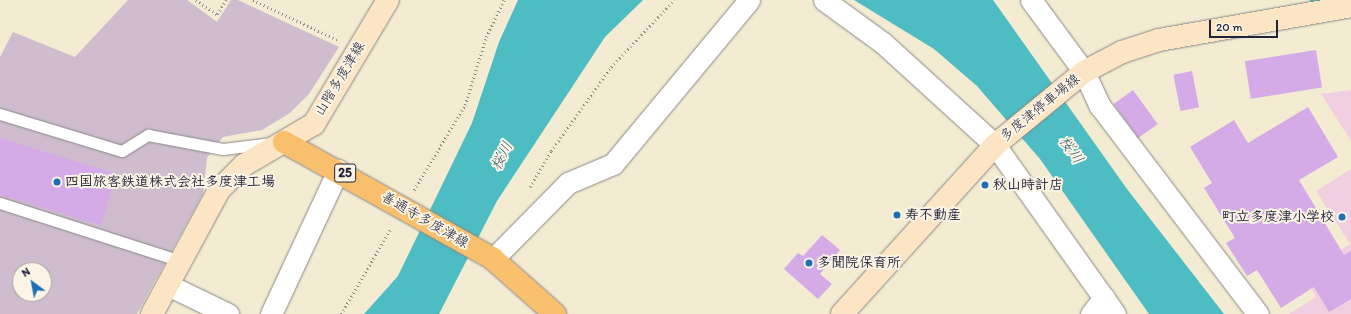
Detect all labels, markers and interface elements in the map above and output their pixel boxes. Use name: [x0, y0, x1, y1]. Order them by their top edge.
scale bar: [1211, 12, 1280, 38]
text: 20 m: [1216, 20, 1243, 34]
street label: 山階多度津線: [311, 39, 369, 119]
street label: 多度津停車場線: [997, 71, 1083, 145]
water label: 桜川: [1055, 133, 1087, 167]
water label: 桜川: [487, 139, 517, 173]
road number: 25: [334, 162, 356, 184]
place label: 四国旅客鉄道株式会社多度津工場: [65, 174, 275, 190]
marker: 四国旅客鉄道株式会社多度津工場: [52, 177, 62, 187]
place label: 秋山時計店: [993, 177, 1063, 193]
marker: 秋山時計店: [980, 180, 990, 190]
street label: 善通寺多度津線: [378, 188, 472, 252]
place label: 寿不動産: [905, 207, 961, 223]
place label: 町立多度津小学校: [1222, 209, 1334, 225]
marker: 寿不動産: [892, 210, 902, 220]
marker: 町立多度津小学校: [1337, 212, 1347, 222]
place label: 多聞院保育所: [817, 255, 901, 271]
marker: 多聞院保育所: [804, 258, 814, 268]
north arrow: [12, 262, 52, 302]
text: N: [19, 265, 33, 280]

